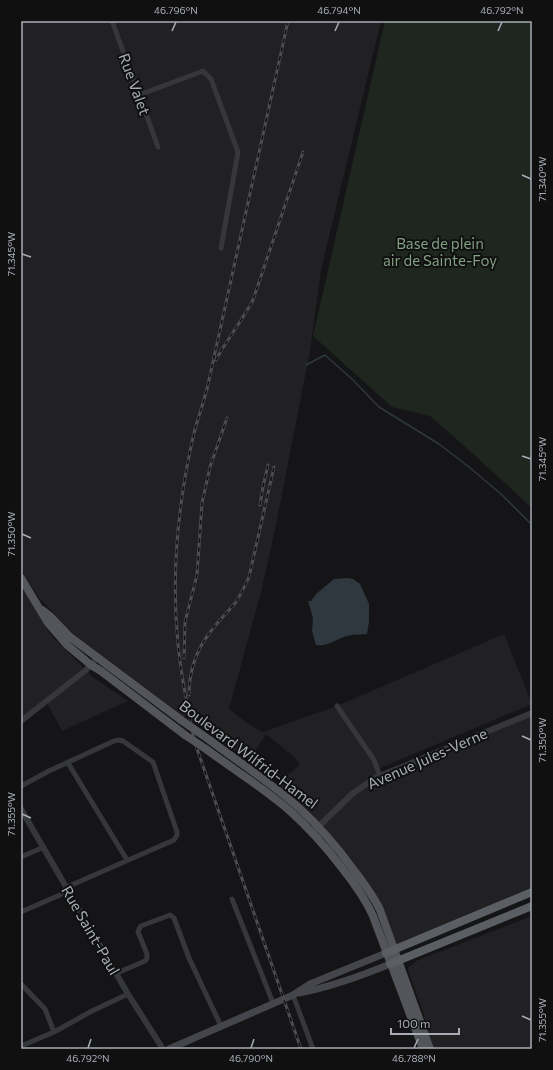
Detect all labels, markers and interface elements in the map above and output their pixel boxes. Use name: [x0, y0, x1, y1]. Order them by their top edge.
text: 46.796°N: [154, 4, 198, 16]
text: 46.794°N: [317, 4, 361, 16]
text: 46.792°N: [480, 4, 524, 16]
street label: Rue Valet: [116, 51, 154, 117]
text: 71.340°W: [536, 156, 548, 202]
text: 71.345°W: [5, 232, 17, 276]
park label: Base de plein air de Sainte-Foy: [383, 234, 497, 269]
text: 71.345°W: [536, 437, 548, 481]
text: 71.350°W: [5, 512, 17, 556]
street label: Boulevard Wilfrid-Hamel: [176, 696, 322, 812]
text: 71.350°W: [536, 718, 548, 762]
street label: Avenue Jules-Verne: [364, 723, 490, 793]
text: 71.355°W: [5, 792, 17, 836]
street label: Rue Saint-Paul: [58, 882, 124, 978]
text: 71.355°W: [536, 998, 548, 1042]
scale bar: [391, 1010, 459, 1036]
text: 100 m: [397, 1016, 431, 1030]
text: 46.792°N: [66, 1052, 110, 1064]
text: 46.790°N: [229, 1052, 273, 1064]
text: 46.788°N: [392, 1052, 436, 1064]

